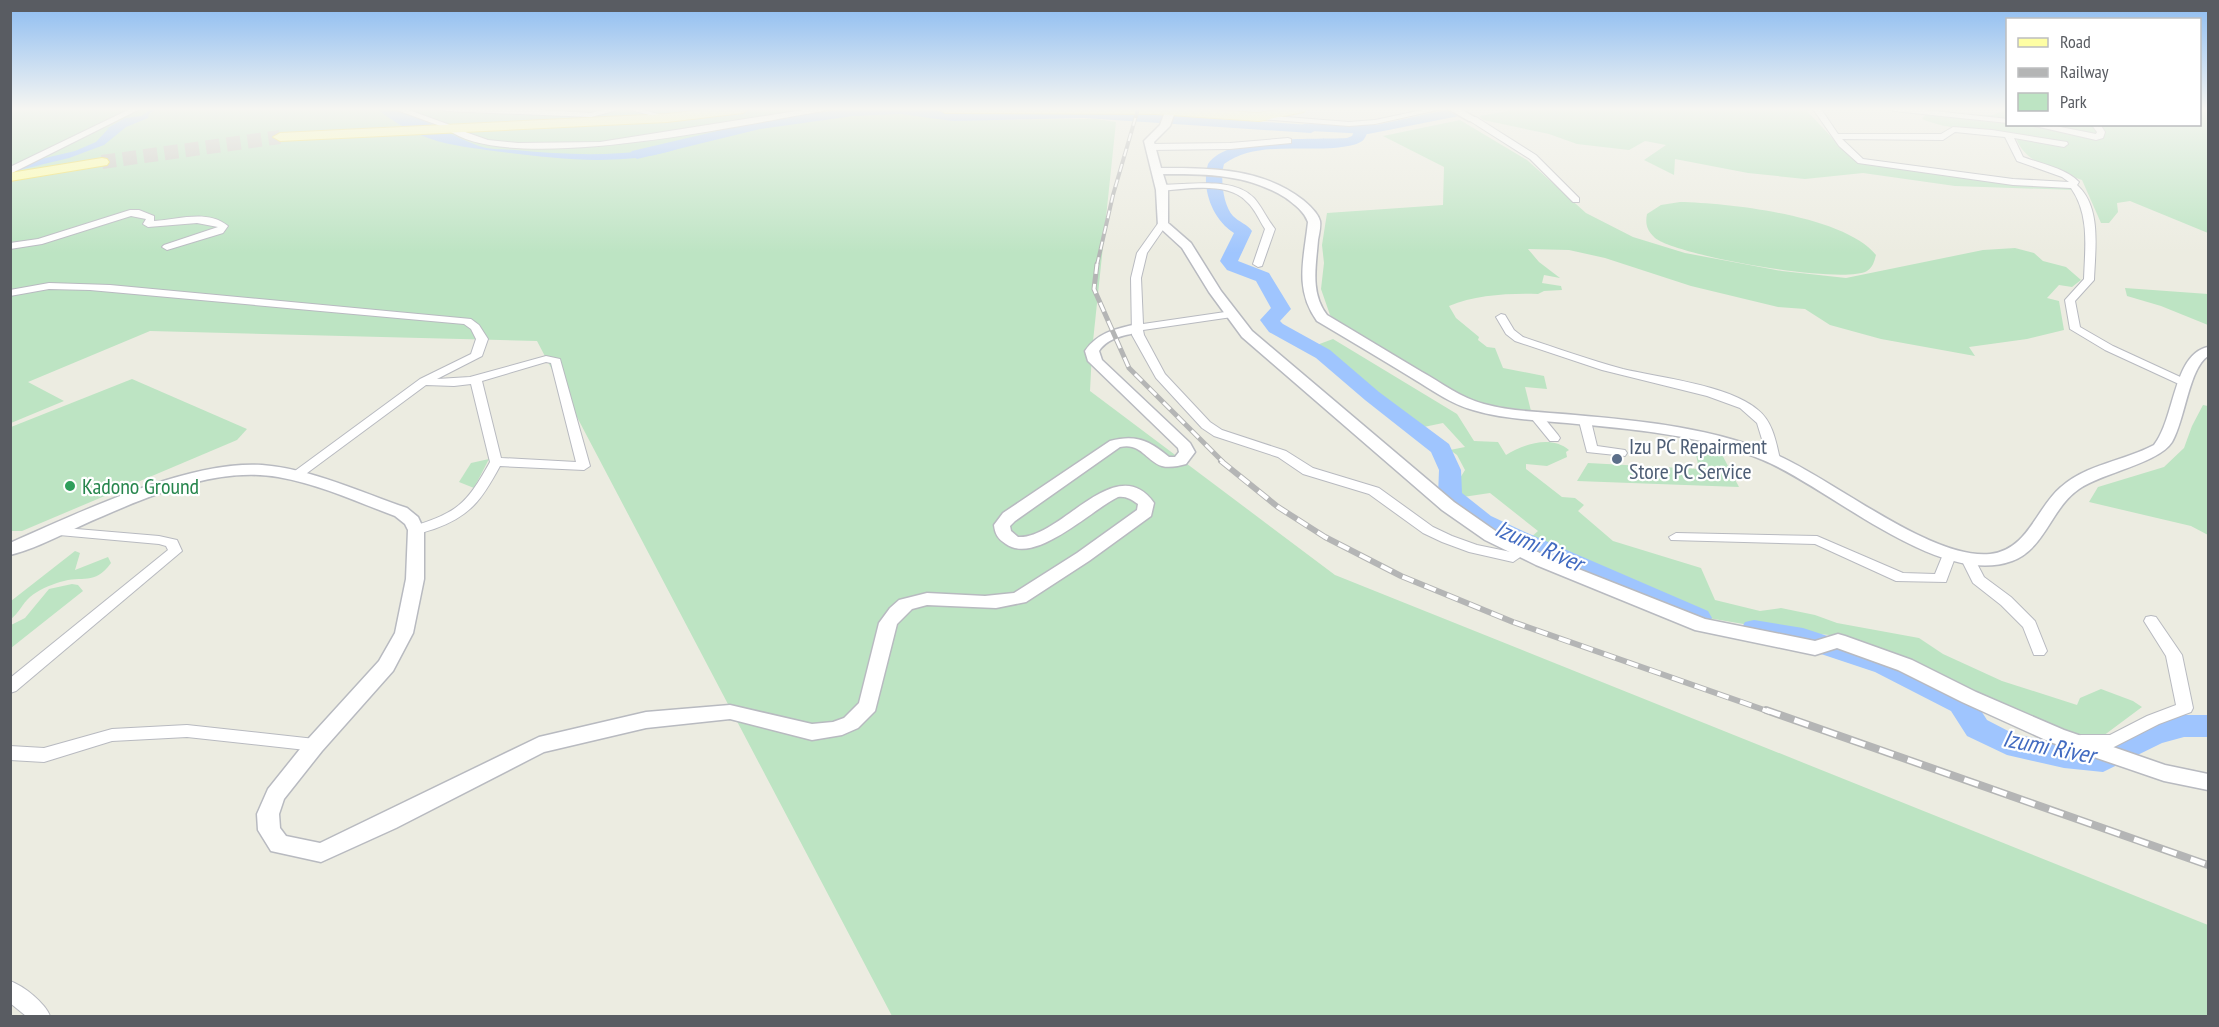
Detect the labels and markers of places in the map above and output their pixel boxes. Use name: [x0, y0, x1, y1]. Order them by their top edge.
place label: Izu PC Repairment Store PC Service: [1629, 432, 1767, 485]
marker: Izu PC Repairment Store PC Service: [1610, 452, 1624, 466]
place label: Kadono Ground: [82, 472, 199, 500]
marker: Kadono Ground: [63, 479, 77, 493]

